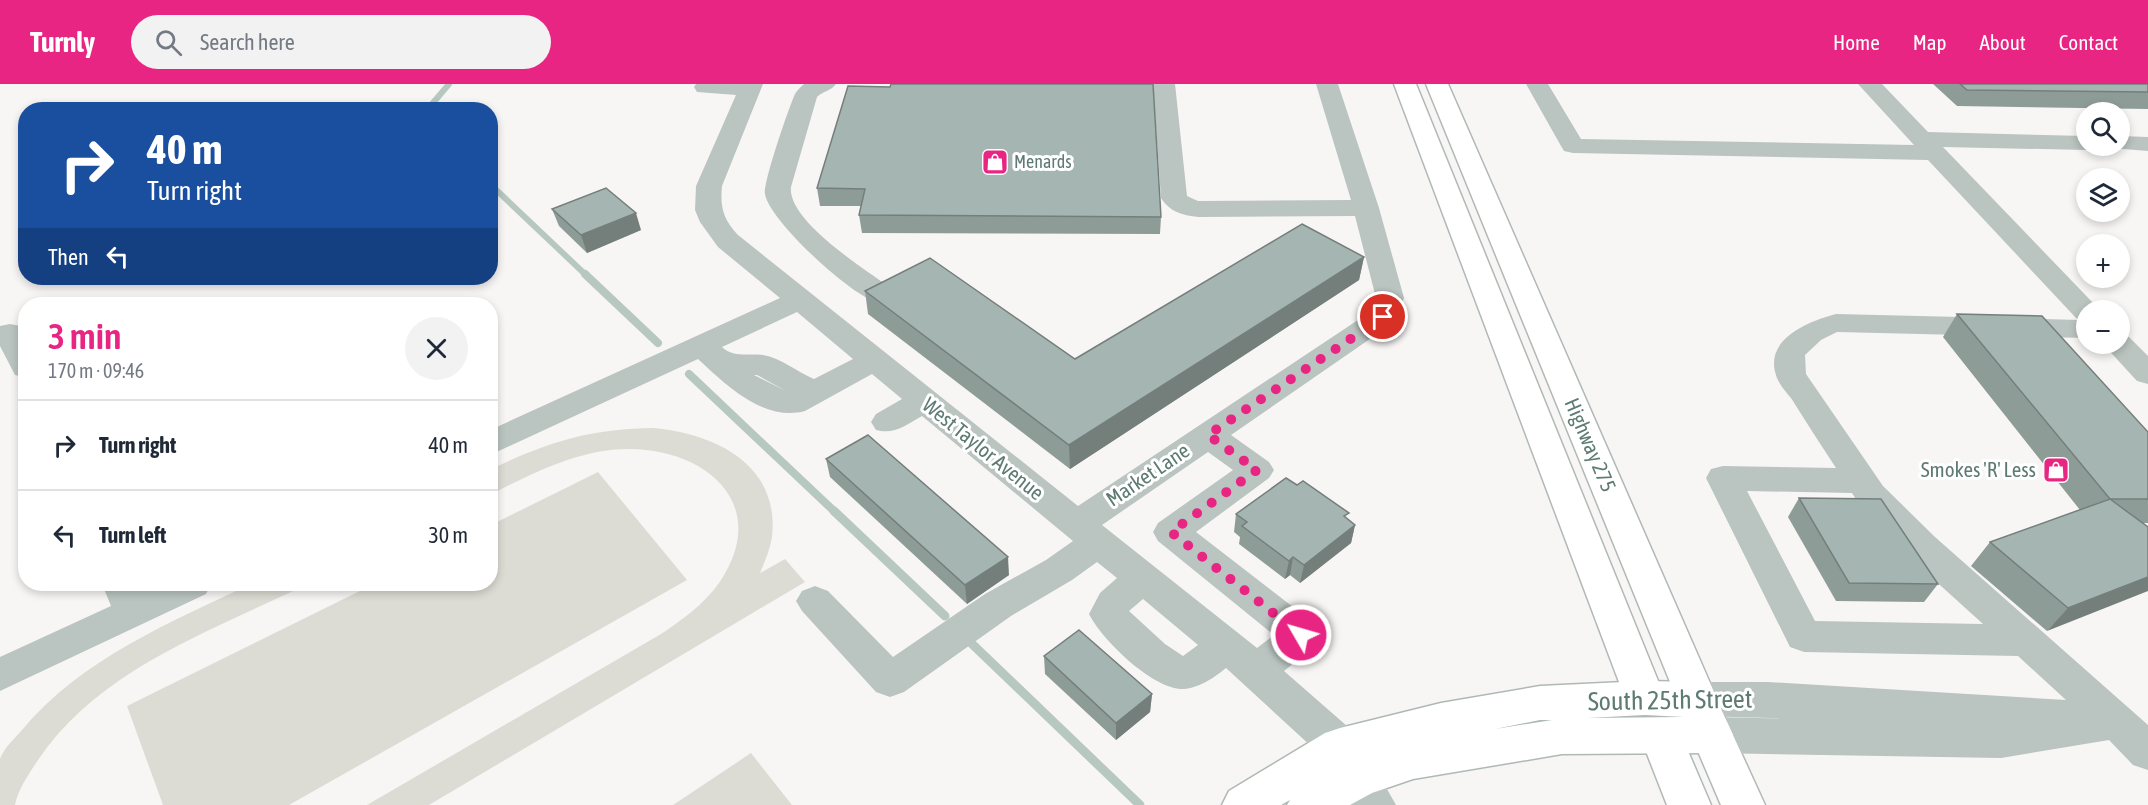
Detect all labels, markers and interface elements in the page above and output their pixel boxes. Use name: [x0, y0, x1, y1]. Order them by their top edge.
search box: [131, 15, 551, 69]
text: Turnly: [30, 26, 95, 58]
icon: search: [152, 26, 185, 59]
text: Search here: [200, 29, 295, 55]
text: Home: [1833, 30, 1880, 54]
text: Map: [1913, 30, 1947, 54]
text: About: [1980, 30, 2026, 54]
text: Contact: [2059, 30, 2118, 54]
map controls: [2076, 102, 2130, 354]
button: search: [2076, 102, 2130, 156]
text: 40 m: [147, 125, 222, 173]
icon: right: [48, 126, 126, 204]
shop icon: Menards: [980, 147, 1010, 177]
place label: Menards: [1014, 151, 1072, 172]
button: layers: [2076, 168, 2130, 222]
text: Turn right: [147, 175, 242, 206]
button: +: [2076, 234, 2130, 288]
icon: left: [101, 240, 134, 273]
text: Then: [48, 244, 89, 270]
pin: [1357, 291, 1408, 342]
icon: arrive: [1366, 300, 1399, 333]
button: −: [2076, 300, 2130, 354]
text: 3 min: [48, 315, 122, 357]
button: close: [405, 317, 468, 380]
text: 170 m · 09:46: [48, 359, 144, 382]
street label: West Taylor Avenue: [918, 392, 1049, 504]
street label: Highway 275: [1560, 394, 1621, 495]
icon: right: [48, 429, 81, 462]
text: Turn right: [99, 432, 176, 458]
text: 40 m: [428, 432, 468, 458]
street label: Market Lane: [1101, 438, 1193, 511]
shop icon: Smokes 'R' Less: [2041, 455, 2071, 485]
place label: Smokes 'R' Less: [1921, 457, 2036, 481]
icon: left: [48, 519, 81, 552]
text: Turn left: [99, 522, 166, 548]
text: 30 m: [428, 522, 468, 548]
position arrow: [1269, 603, 1333, 667]
street label: South 25th Street: [1587, 684, 1753, 716]

